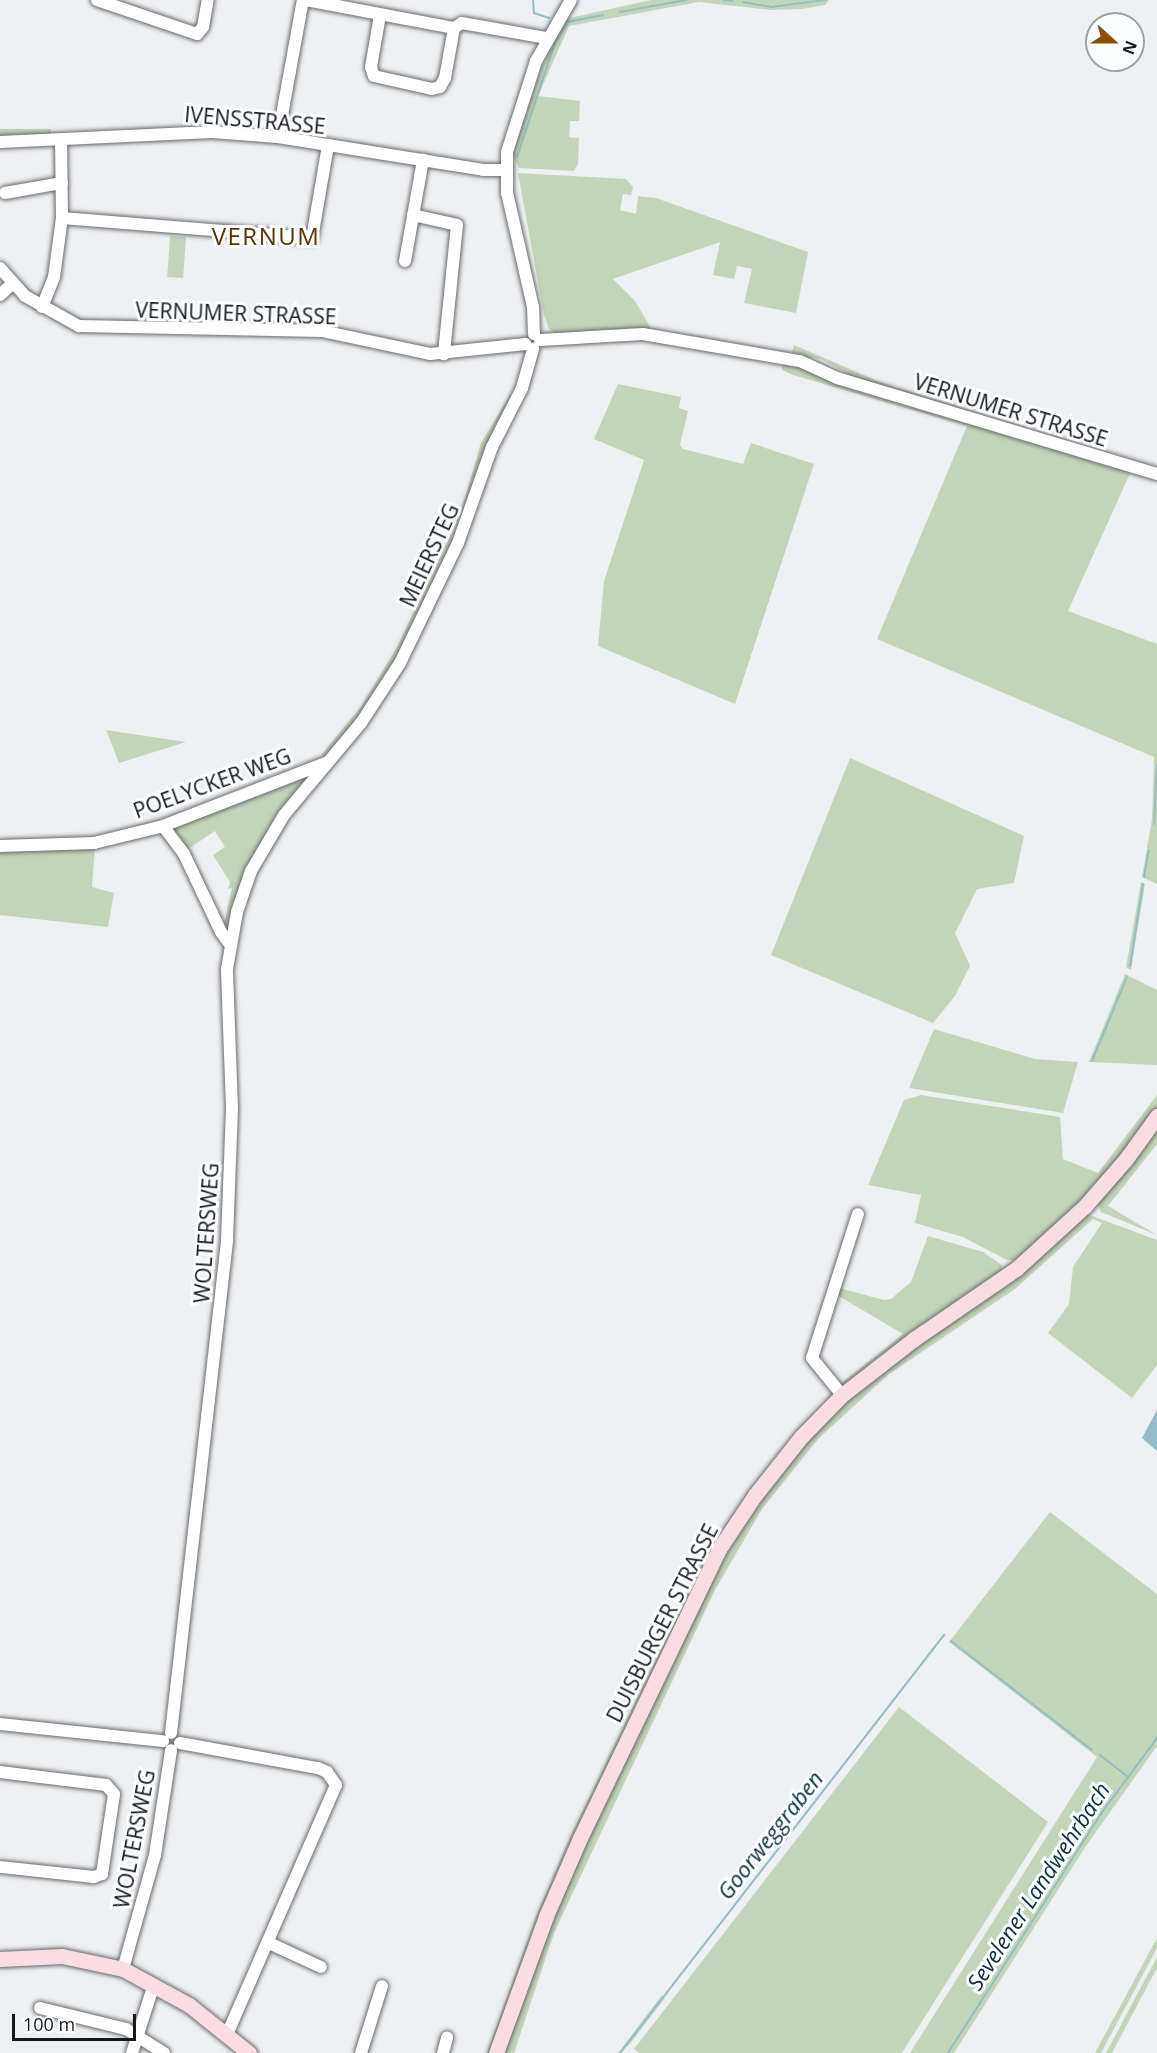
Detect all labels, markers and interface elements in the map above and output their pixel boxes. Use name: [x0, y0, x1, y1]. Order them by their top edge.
north arrow: [1085, 12, 1145, 72]
text: N: [1117, 38, 1143, 58]
street label: IVENSSTRASSE: [183, 101, 327, 139]
district label: VERNUM: [212, 222, 320, 250]
street label: VERNUMER STRASSE: [135, 297, 337, 329]
street label: VERNUMER STRASSE: [911, 369, 1111, 451]
street label: MEIERSTEG: [394, 499, 464, 611]
street label: POELYCKER WEG: [130, 743, 294, 823]
street label: WOLTERSWEG: [189, 1162, 223, 1304]
street label: DUISBURGER STRASSE: [601, 1520, 723, 1726]
water label: Goorweggraben: [712, 1766, 828, 1904]
street label: WOLTERSWEG: [108, 1768, 160, 1910]
water label: Sevelener Landwehrbach: [961, 1777, 1115, 1995]
scale bar: [15, 2002, 140, 2040]
text: 100 m: [23, 2012, 75, 2036]

